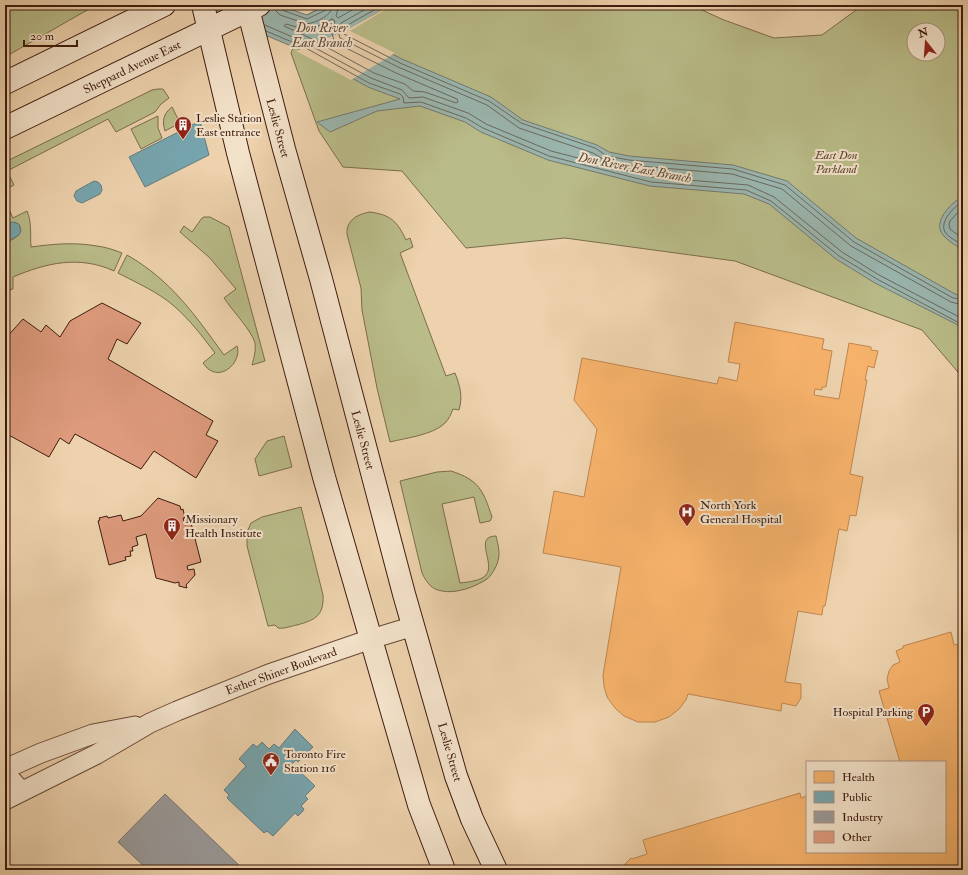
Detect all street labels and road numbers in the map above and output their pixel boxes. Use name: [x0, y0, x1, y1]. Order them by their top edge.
street label: Sheppard Avenue East: [81, 37, 184, 98]
street label: Leslie Street: [262, 97, 293, 159]
street label: Leslie Street: [347, 409, 378, 471]
street label: Esther Shiner Boulevard: [223, 644, 339, 699]
street label: Leslie Street: [434, 721, 465, 783]

